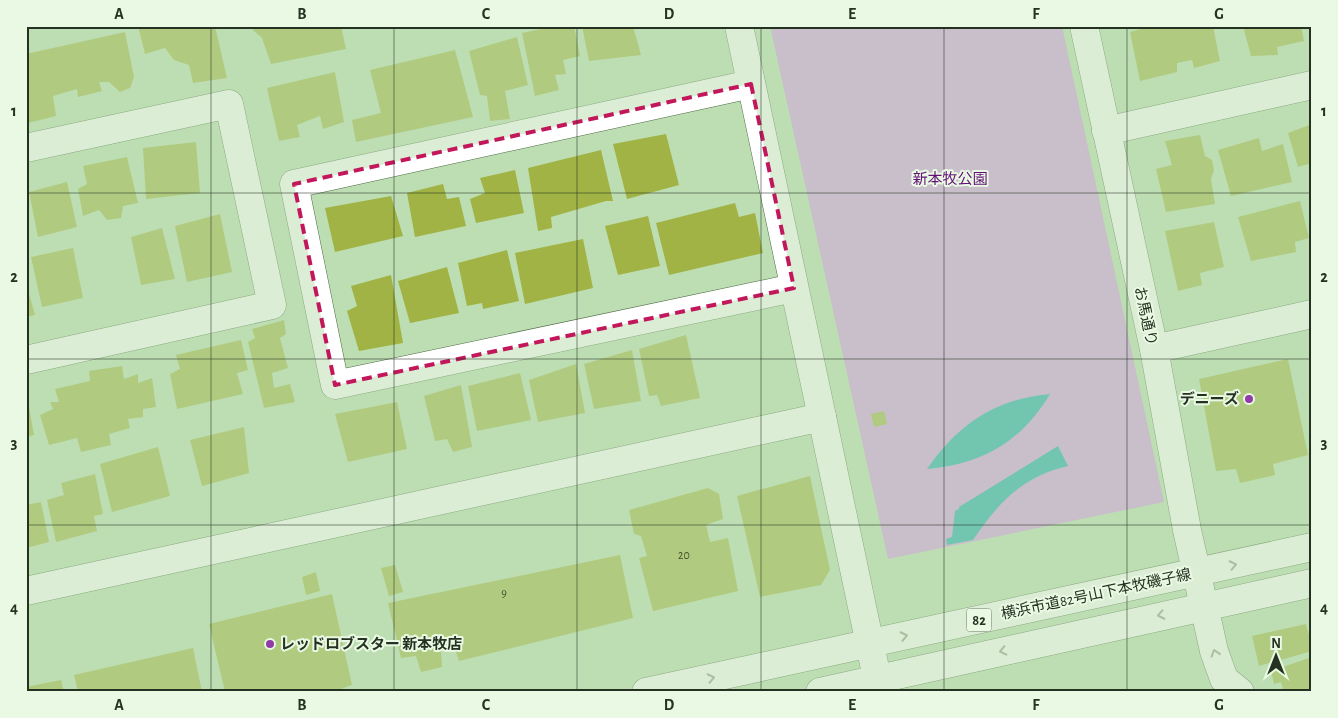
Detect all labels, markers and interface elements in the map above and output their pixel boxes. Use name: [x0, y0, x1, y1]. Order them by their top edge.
text: A: [114, 6, 124, 22]
text: B: [297, 6, 307, 22]
text: C: [482, 6, 491, 22]
text: D: [664, 6, 675, 22]
text: E: [848, 6, 856, 22]
text: F: [1032, 6, 1040, 22]
text: G: [1214, 6, 1224, 22]
text: 1: [11, 103, 17, 119]
text: 1: [1321, 103, 1327, 119]
park label: 新本牧公園: [912, 170, 988, 187]
text: 2: [10, 269, 18, 285]
text: 2: [1320, 269, 1328, 285]
street label: お馬通り: [1132, 285, 1160, 347]
place label: デニーズ: [1180, 390, 1239, 407]
marker: デニーズ: [1243, 393, 1255, 405]
text: 3: [11, 435, 18, 451]
text: 3: [1321, 435, 1328, 451]
house number: 20: [678, 549, 690, 561]
one-way arrow: [1229, 560, 1238, 571]
street label: 横浜市道82号山下本牧磯子線: [999, 565, 1193, 622]
house number: 9: [501, 587, 507, 599]
text: 4: [10, 600, 18, 616]
text: 4: [1320, 600, 1328, 616]
road number: 82: [966, 608, 992, 632]
one-way arrow: [1157, 610, 1166, 620]
north arrow: [1250, 630, 1300, 680]
one-way arrow: [899, 631, 908, 642]
place label: レッドロブスター 新本牧店: [280, 635, 462, 652]
text: N: [1271, 637, 1281, 651]
marker: レッドロブスター 新本牧店: [264, 638, 276, 650]
one-way arrow: [999, 645, 1007, 656]
one-way arrow: [1211, 649, 1221, 658]
one-way arrow: [706, 673, 715, 684]
text: A: [114, 697, 124, 713]
text: B: [297, 697, 307, 713]
text: C: [482, 697, 491, 713]
text: D: [664, 697, 675, 713]
text: E: [848, 697, 856, 713]
text: F: [1032, 697, 1040, 713]
text: G: [1214, 697, 1224, 713]

